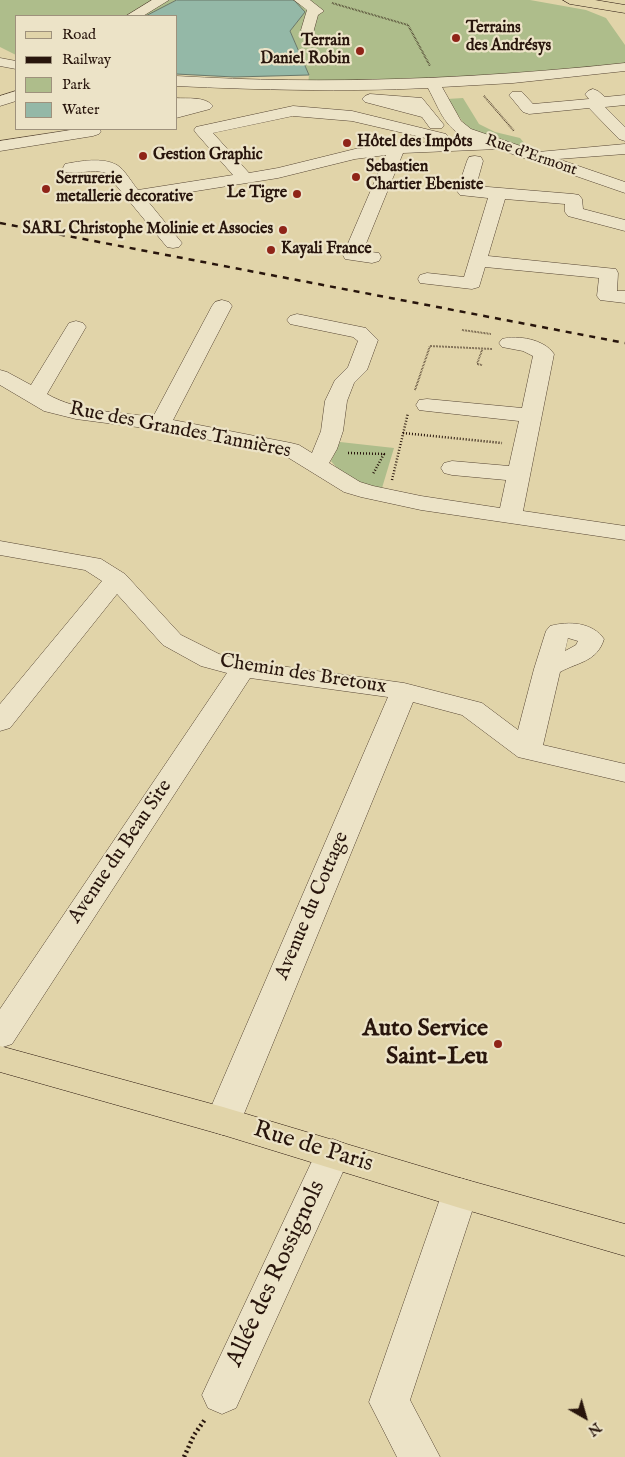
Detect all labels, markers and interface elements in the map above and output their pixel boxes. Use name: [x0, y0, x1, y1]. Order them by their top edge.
legend: [15, 15, 178, 130]
place label: Terrains des Andrésys: [466, 19, 551, 57]
text: Road: [62, 25, 96, 44]
place label: Terrain Daniel Robin: [260, 32, 350, 70]
marker: Terrains des Andrésys: [450, 32, 462, 44]
marker: Terrain Daniel Robin: [354, 45, 366, 57]
text: Railway: [62, 50, 111, 69]
text: Park: [62, 75, 91, 94]
text: Water: [62, 100, 99, 119]
street label: Rue d'Ermont: [483, 131, 579, 181]
place label: Hôtel des Impôts: [357, 133, 472, 153]
marker: Hôtel des Impôts: [341, 137, 353, 149]
place label: Gestion Graphic: [153, 146, 263, 166]
marker: Gestion Graphic: [137, 150, 149, 162]
place label: Sebastien Chartier Ebeniste: [366, 158, 483, 196]
place label: Serrurerie metallerie decorative: [56, 170, 193, 208]
marker: Sebastien Chartier Ebeniste: [350, 171, 362, 183]
marker: Serrurerie metallerie decorative: [40, 183, 52, 195]
place label: Le Tigre: [227, 184, 287, 204]
marker: Le Tigre: [291, 188, 303, 200]
place label: SARL Christophe Molinie et Associes: [23, 220, 273, 240]
marker: SARL Christophe Molinie et Associes: [277, 224, 289, 236]
place label: Kayali France: [281, 240, 372, 260]
marker: Kayali France: [265, 244, 277, 256]
street label: Rue des Grandes Tannières: [67, 398, 293, 464]
street label: Chemin des Bretoux: [218, 650, 388, 700]
street label: Avenue du Beau Site: [64, 776, 178, 928]
street label: Avenue du Cottage: [271, 828, 355, 984]
place label: Auto Service Saint-Leu: [363, 1016, 488, 1072]
marker: Auto Service Saint-Leu: [492, 1038, 504, 1050]
street label: Rue de Paris: [250, 1116, 376, 1180]
street label: Allée des Rossignols: [221, 1176, 333, 1372]
north arrow: [560, 1392, 610, 1442]
text: N: [584, 1418, 605, 1440]

